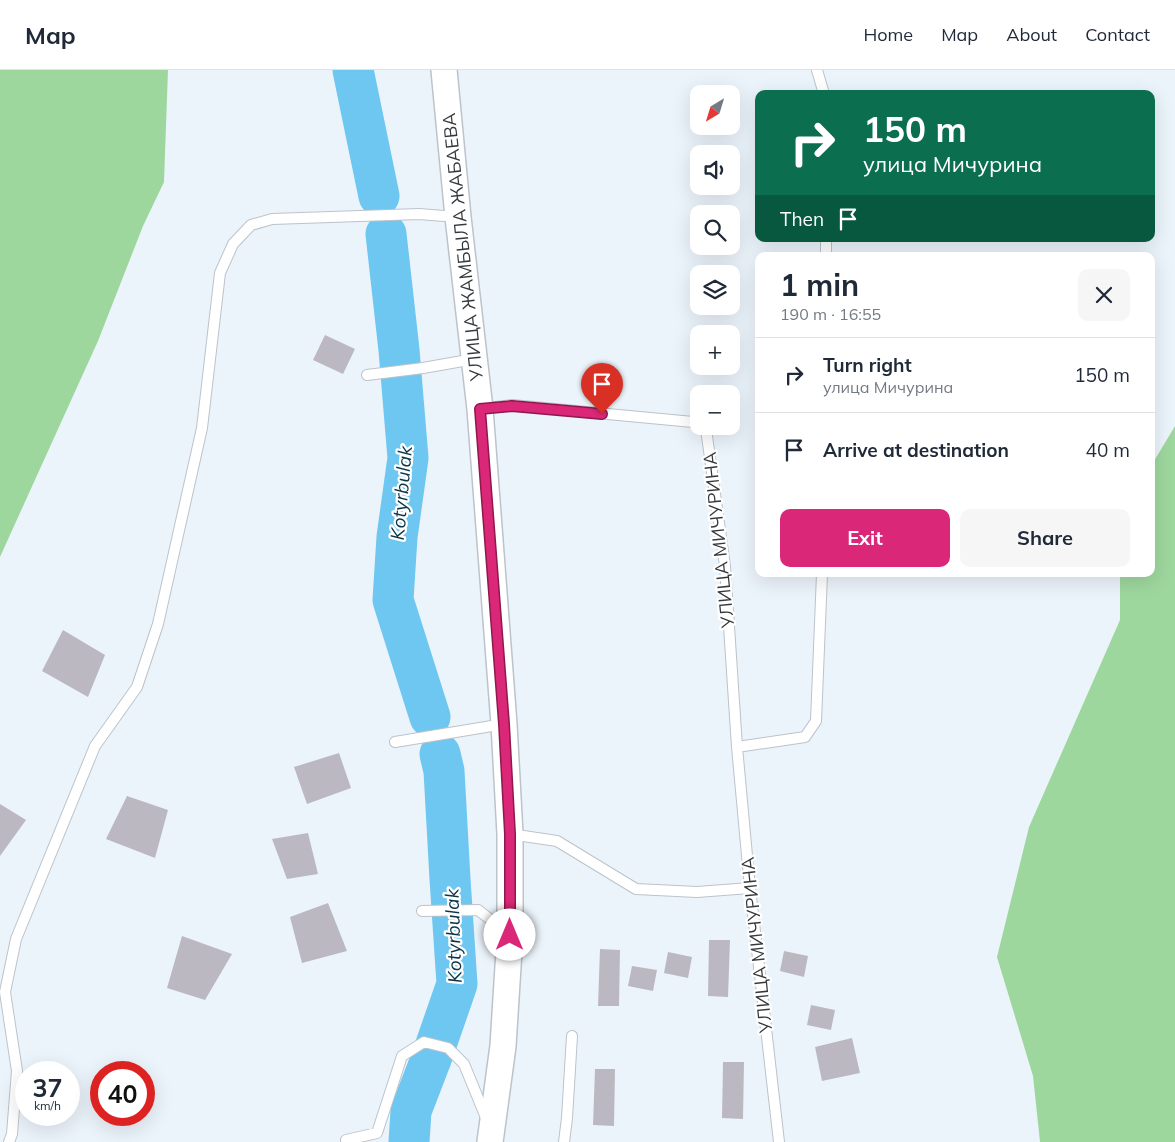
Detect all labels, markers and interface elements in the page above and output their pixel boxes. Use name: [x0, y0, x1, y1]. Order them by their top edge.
text: Map: [25, 20, 76, 50]
text: Home: [863, 23, 913, 46]
text: Map: [941, 23, 978, 46]
text: About: [1006, 23, 1057, 46]
text: Contact: [1085, 23, 1150, 46]
north arrow: [690, 85, 740, 135]
map controls: [690, 85, 740, 435]
text: 150 m: [863, 107, 967, 151]
icon: right: [780, 110, 845, 175]
street label: УЛИЦА ЖАМБЫЛА ЖАБАЕВА: [437, 112, 488, 383]
button: sound: [690, 145, 740, 195]
text: улица Мичурина: [863, 150, 1042, 178]
button: search: [690, 205, 740, 255]
icon: arrive: [834, 205, 862, 233]
text: Then: [780, 207, 824, 231]
button: layers: [690, 265, 740, 315]
text: 1 min: [780, 266, 859, 304]
button: close: [1078, 269, 1130, 321]
text: 190 m · 16:55: [780, 304, 881, 324]
button: +: [690, 325, 740, 375]
text: Turn right: [823, 353, 912, 377]
icon: right: [780, 361, 808, 389]
pin: [581, 363, 623, 414]
text: 150 m: [1074, 363, 1130, 387]
icon: arrive: [588, 370, 616, 398]
text: улица Мичурина: [823, 377, 953, 397]
button: −: [690, 385, 740, 435]
icon: arrive: [780, 436, 808, 464]
text: Arrive at destination: [823, 438, 1009, 462]
text: 40 m: [1086, 438, 1130, 462]
water label: Kotyrbulak: [385, 444, 417, 541]
street label: УЛИЦА МИЧУРИНА: [698, 451, 739, 630]
button: Exit: [780, 509, 950, 567]
button: Share: [960, 509, 1130, 567]
street label: УЛИЦА МИЧУРИНА: [736, 856, 777, 1035]
water label: Kotyrbulak: [439, 887, 467, 984]
position arrow: [483, 908, 535, 960]
speed limit sign: 40: [90, 1061, 155, 1126]
text: 37: [32, 1072, 63, 1103]
text: km/h: [34, 1098, 61, 1113]

